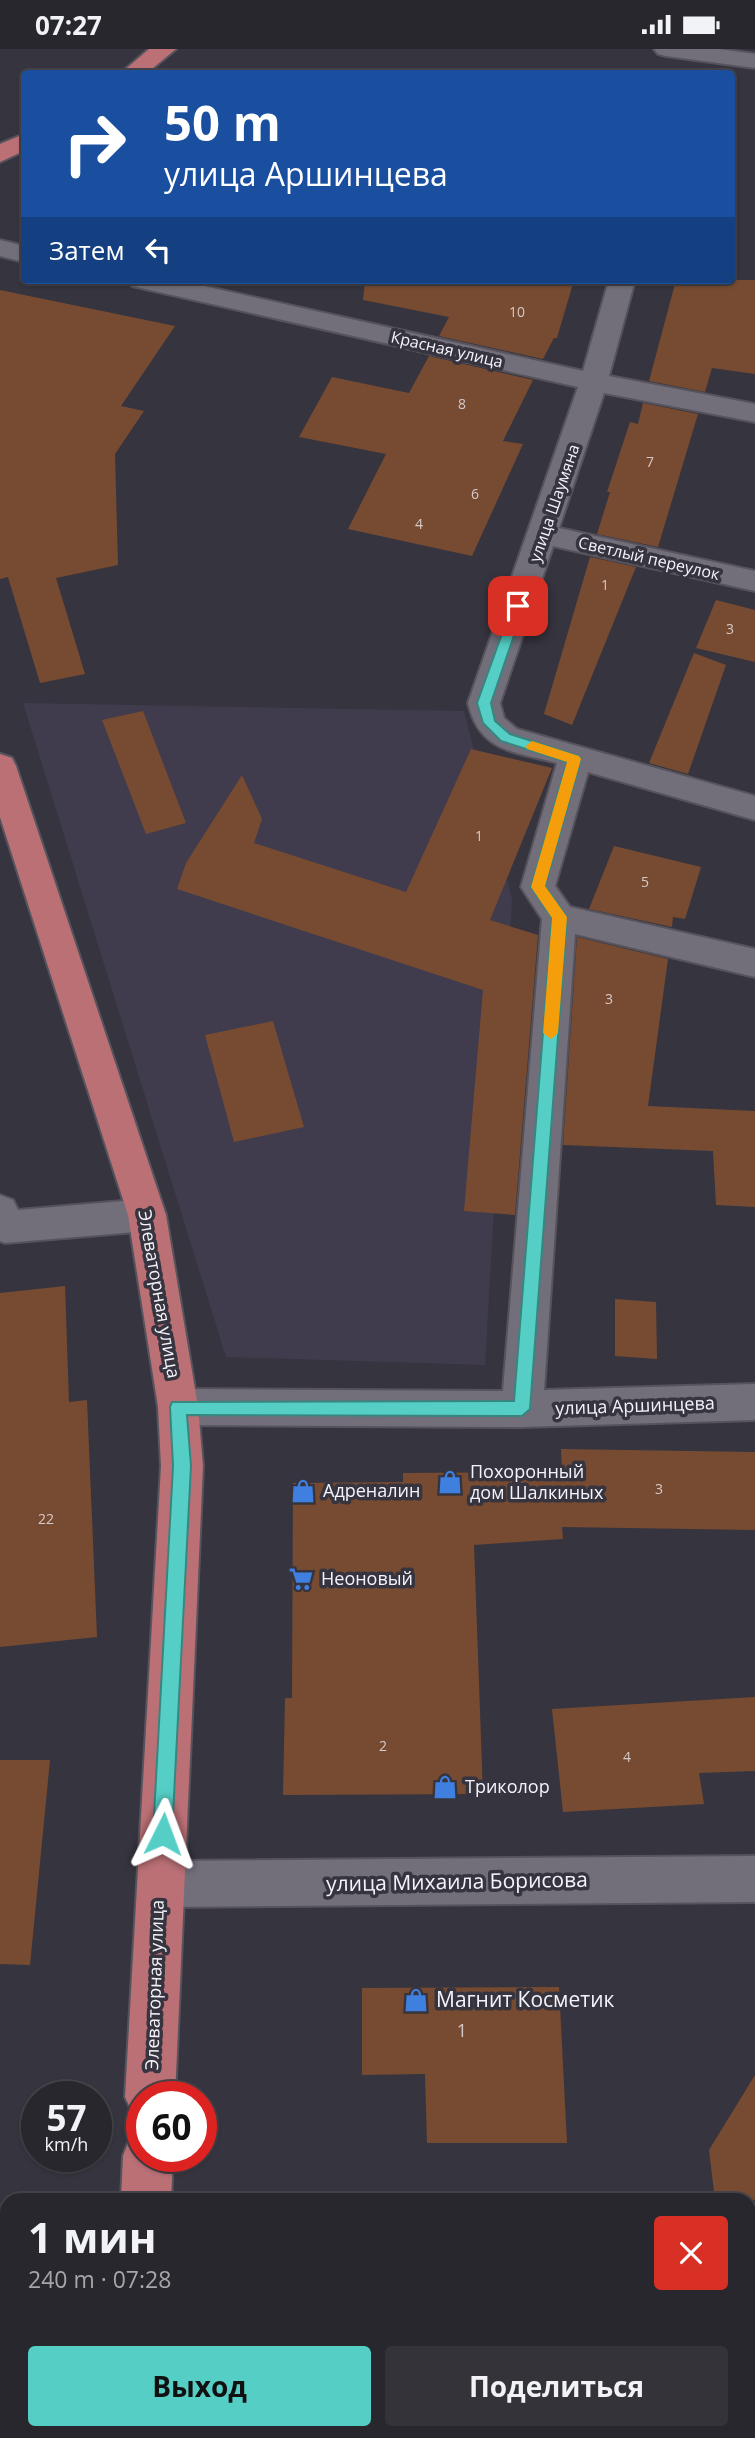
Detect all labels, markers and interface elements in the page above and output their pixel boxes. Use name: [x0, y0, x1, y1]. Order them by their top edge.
text: 07:27: [35, 7, 102, 43]
text: 50 m: [164, 89, 281, 155]
icon: right: [49, 98, 140, 189]
text: улица Аршинцева: [164, 152, 448, 195]
icon: left: [139, 231, 177, 269]
text: Затем: [49, 232, 125, 268]
house number: 10: [509, 302, 525, 321]
street label: Красная улица: [389, 325, 505, 373]
house number: 8: [458, 394, 466, 413]
street label: улица Шаумяна: [524, 441, 584, 565]
house number: 7: [646, 452, 654, 471]
house number: 6: [471, 484, 479, 503]
house number: 4: [415, 514, 423, 533]
street label: Светлый переулок: [576, 531, 722, 585]
house number: 1: [601, 575, 609, 594]
pin: [488, 576, 548, 636]
icon: arrive: [499, 587, 537, 625]
house number: 3: [726, 619, 734, 638]
house number: 1: [475, 826, 483, 845]
house number: 5: [641, 872, 649, 891]
house number: 3: [605, 989, 613, 1008]
street label: Элеваторная улица: [133, 1208, 187, 1380]
street label: улица Аршинцева: [555, 1390, 715, 1420]
place label: Похоронный дом Шалкиных: [470, 1459, 604, 1504]
shop icon: Похоронный дом Шалкиных: [436, 1468, 464, 1496]
shop icon: Адреналин: [289, 1477, 317, 1505]
place label: Адреналин: [323, 1478, 420, 1502]
house number: 3: [655, 1479, 663, 1498]
house number: 22: [38, 1509, 54, 1528]
supermarket icon: Неоновый: [287, 1565, 315, 1593]
place label: Неоновый: [321, 1566, 413, 1590]
house number: 2: [379, 1736, 387, 1755]
house number: 4: [623, 1747, 631, 1766]
shop icon: Триколор: [431, 1773, 459, 1801]
place label: Триколор: [465, 1774, 550, 1798]
position arrow: [126, 1797, 200, 1871]
street label: улица Михаила Борисова: [326, 1865, 588, 1897]
street label: Элеваторная улица: [139, 1899, 169, 2071]
place label: Магнит Косметик: [436, 1985, 615, 2013]
shop icon: Магнит Косметик: [402, 1986, 430, 2014]
house number: 1: [457, 2018, 467, 2042]
speed limit sign: 60: [126, 2081, 217, 2172]
text: 57: [46, 2094, 87, 2141]
text: km/h: [45, 2132, 88, 2156]
text: 1 мин: [28, 2208, 156, 2265]
button: close: [654, 2216, 728, 2290]
text: 240 m · 07:28: [28, 2263, 171, 2295]
button: Выход: [28, 2346, 371, 2426]
button: Поделиться: [385, 2346, 728, 2426]

